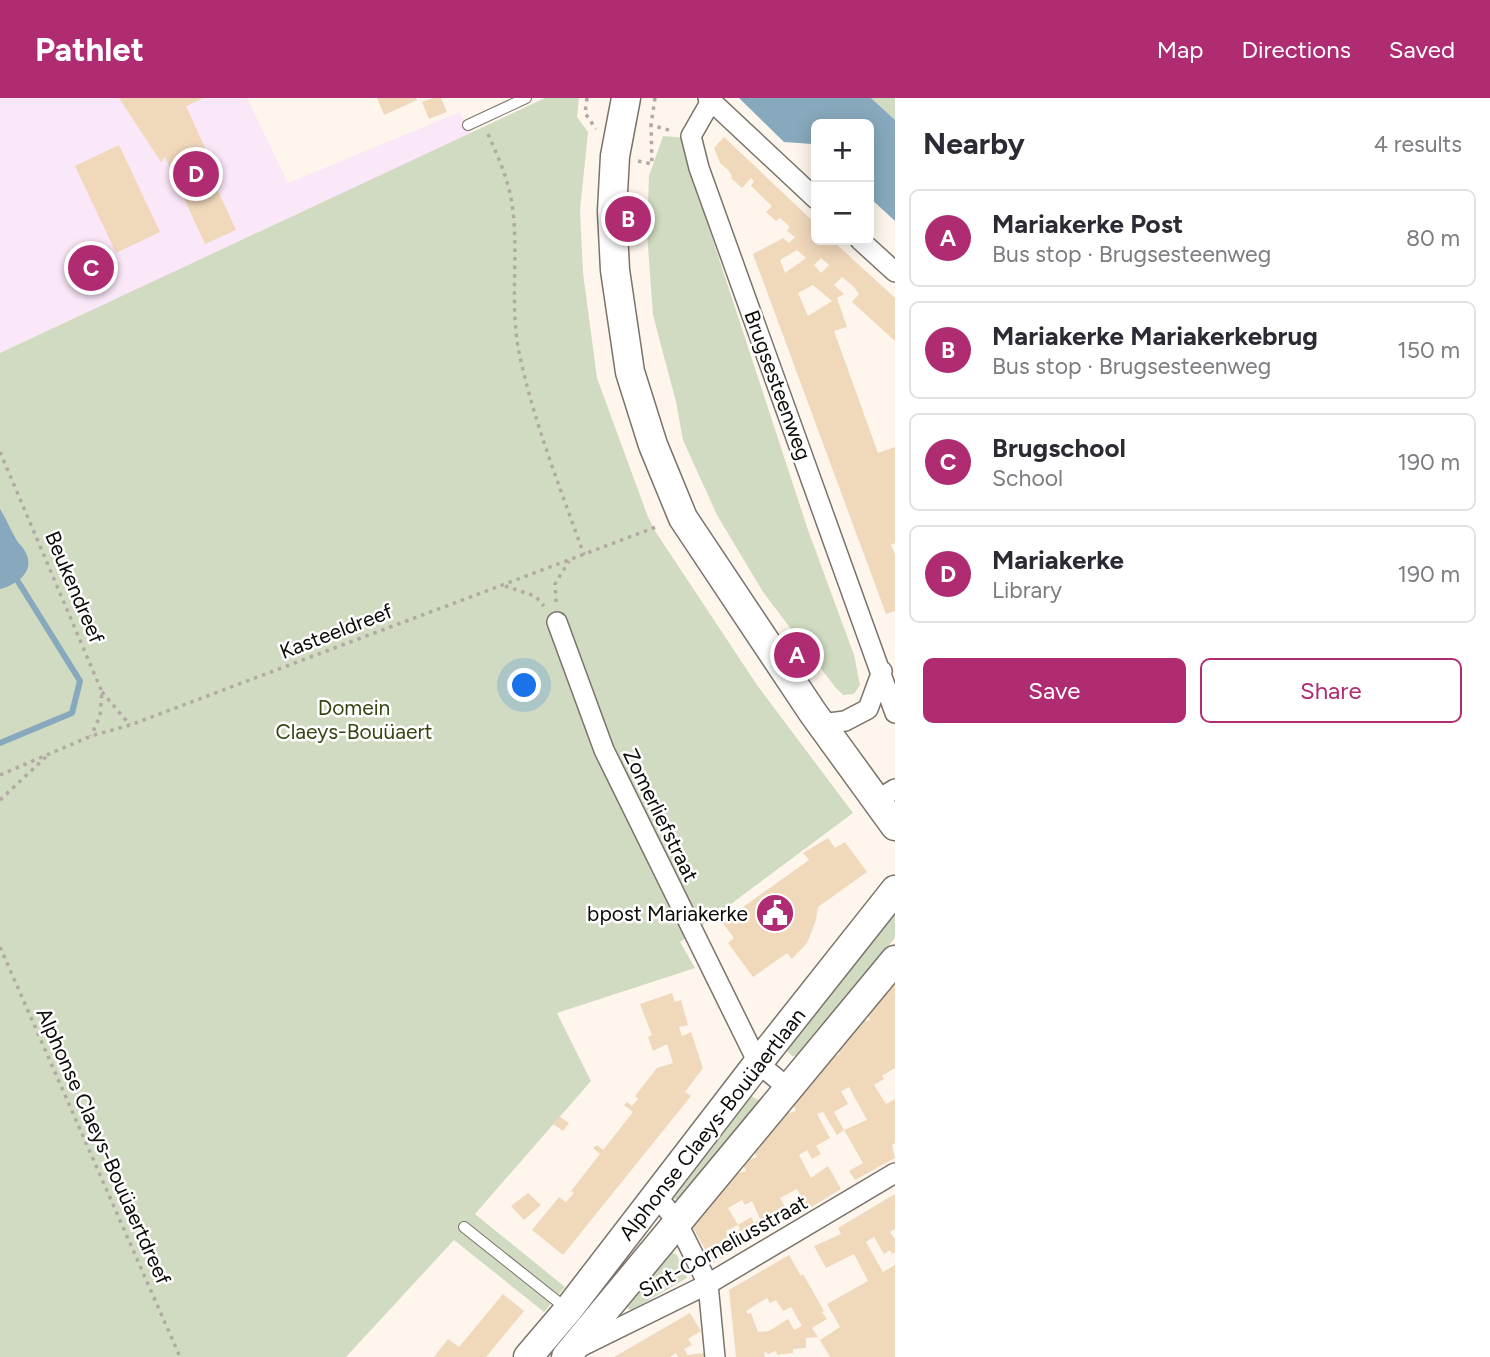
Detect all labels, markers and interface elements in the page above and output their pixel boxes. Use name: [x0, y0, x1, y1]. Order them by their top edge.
text: Pathlet: [35, 30, 144, 69]
text: Map: [1157, 35, 1203, 64]
text: Directions: [1241, 35, 1351, 64]
text: Saved: [1389, 35, 1455, 64]
map controls: [811, 119, 874, 245]
button: +: [811, 119, 874, 182]
text: Nearby: [923, 125, 1025, 162]
text: 4 results: [1374, 130, 1462, 158]
pin: D: [173, 148, 219, 200]
button: −: [811, 182, 874, 245]
pin: B: [605, 193, 651, 245]
text: Mariakerke Post: [992, 208, 1183, 240]
text: A: [940, 224, 956, 252]
text: 80 m: [1406, 224, 1460, 252]
text: Bus stop · Brugsesteenweg: [992, 240, 1271, 268]
pin: C: [68, 242, 114, 294]
street label: Brugsesteenweg: [739, 307, 817, 463]
text: Mariakerke Mariakerkebrug: [992, 320, 1318, 352]
text: B: [941, 336, 955, 364]
text: 150 m: [1397, 336, 1460, 364]
text: Bus stop · Brugsesteenweg: [992, 352, 1271, 380]
text: Brugschool: [992, 432, 1126, 464]
text: C: [940, 448, 956, 476]
text: 190 m: [1397, 448, 1460, 476]
text: School: [992, 464, 1063, 492]
street label: Beukendreef: [40, 527, 110, 647]
text: Mariakerke: [992, 544, 1124, 576]
text: D: [940, 560, 956, 588]
text: 190 m: [1397, 560, 1460, 588]
text: Library: [992, 576, 1062, 604]
street label: Kasteeldreef: [276, 598, 396, 664]
pin: A: [774, 629, 820, 681]
button: Save: [923, 658, 1186, 723]
button: Share: [1200, 658, 1462, 723]
your location: [507, 668, 541, 702]
park label: Domein Claeys-Bouüaert: [276, 695, 433, 744]
street label: Zomerliefstraat: [618, 744, 704, 886]
public building icon: bpost Mariakerke: [754, 892, 796, 934]
place label: bpost Mariakerke: [587, 901, 748, 926]
street label: Alphonse Claeys-Bouüaertlaan: [614, 1003, 810, 1245]
street label: Alphonse Claeys-Bouüaertdreef: [32, 1004, 177, 1288]
street label: Sint-Corneliusstraat: [634, 1189, 812, 1303]

